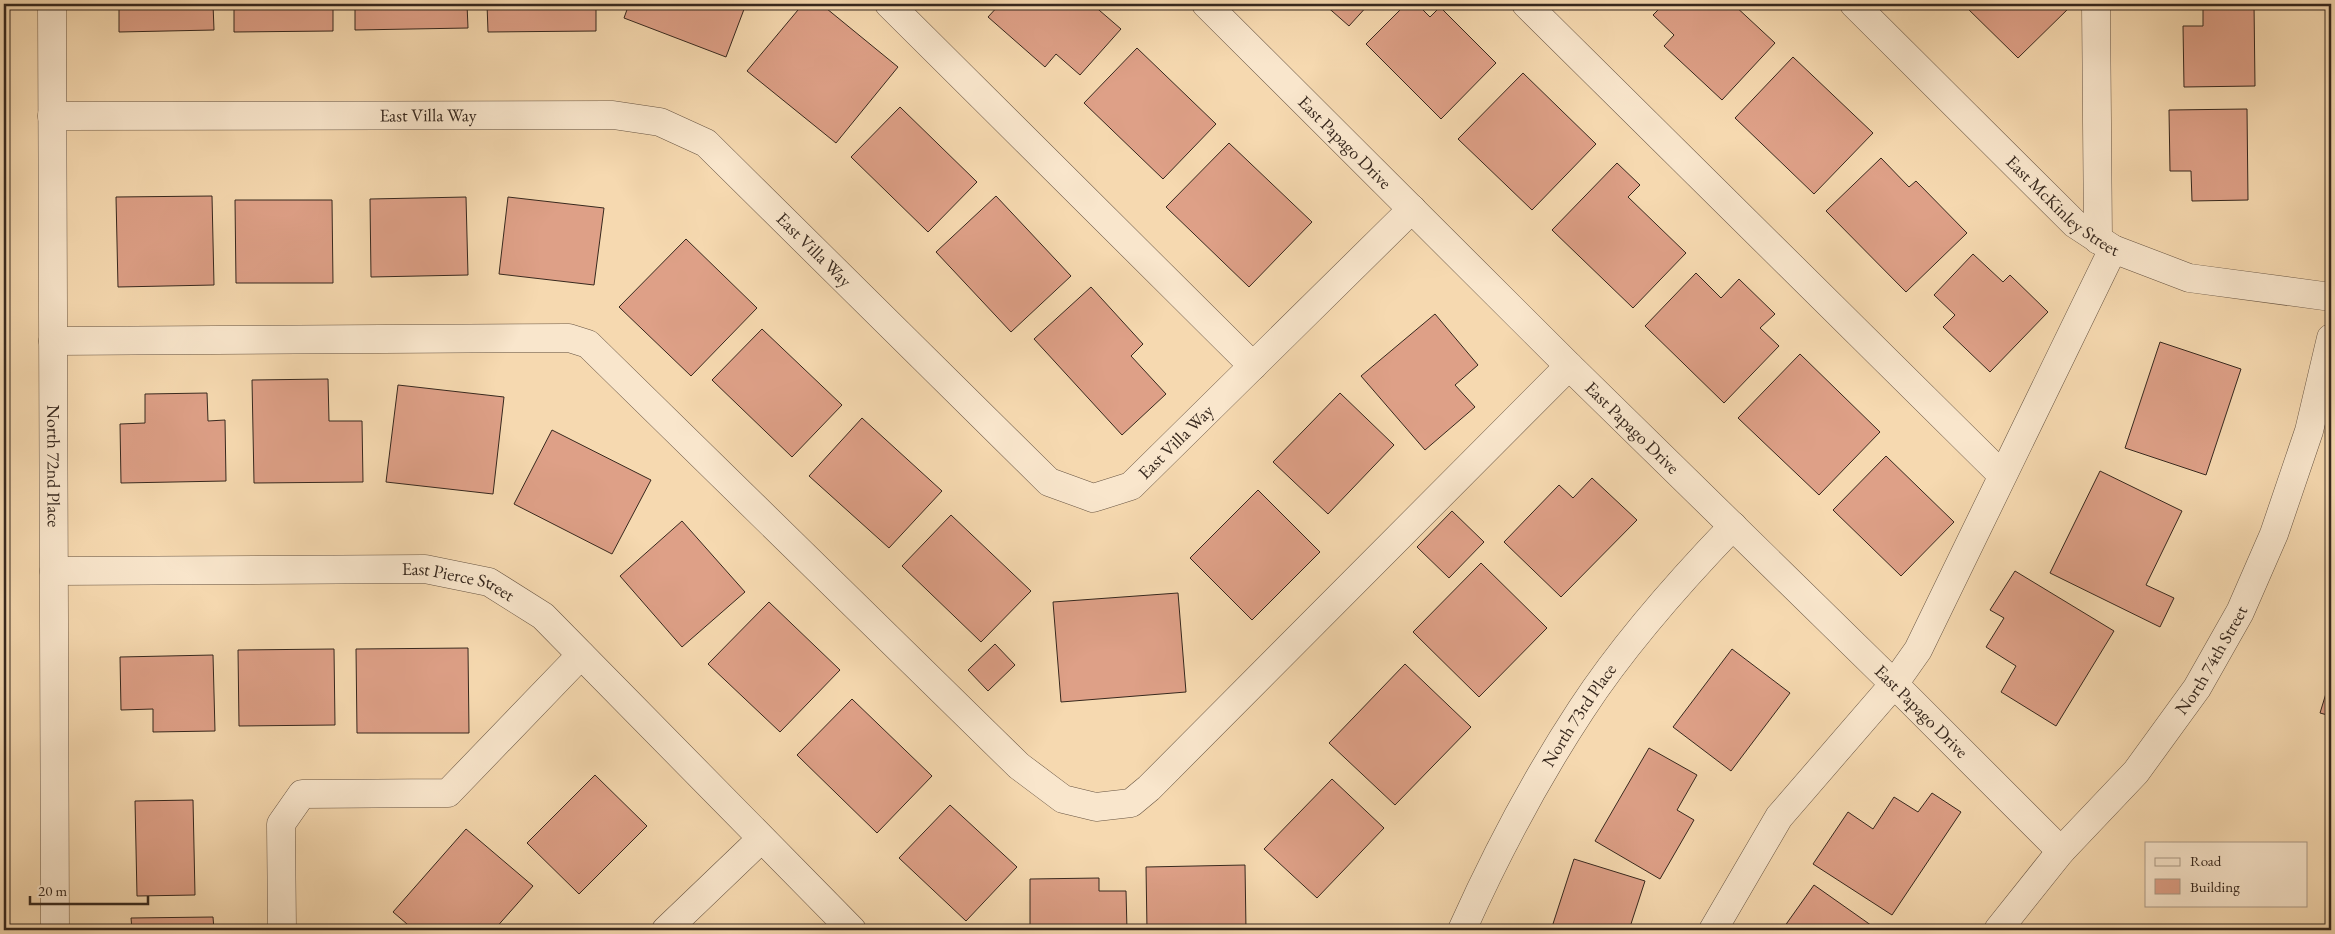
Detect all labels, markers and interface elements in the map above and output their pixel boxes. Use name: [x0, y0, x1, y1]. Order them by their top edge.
street label: East Papago Drive: [1293, 90, 1397, 194]
street label: East Villa Way: [379, 103, 477, 126]
street label: East McKinley Street: [2002, 150, 2123, 261]
street label: East Villa Way: [772, 207, 857, 292]
street label: East Papago Drive: [1580, 376, 1685, 479]
street label: East Villa Way: [1133, 399, 1218, 484]
street label: North 72nd Place: [42, 405, 66, 527]
street label: East Pierce Street: [402, 557, 519, 606]
street label: North 74th Street: [2169, 602, 2252, 719]
street label: North 73rd Place: [1536, 659, 1621, 771]
street label: East Papago Drive: [1870, 659, 1973, 763]
legend: [2145, 842, 2308, 906]
text: Road: [2190, 851, 2222, 870]
scale bar: [30, 874, 148, 906]
text: Building: [2190, 877, 2240, 896]
text: 20 m: [38, 881, 67, 900]

